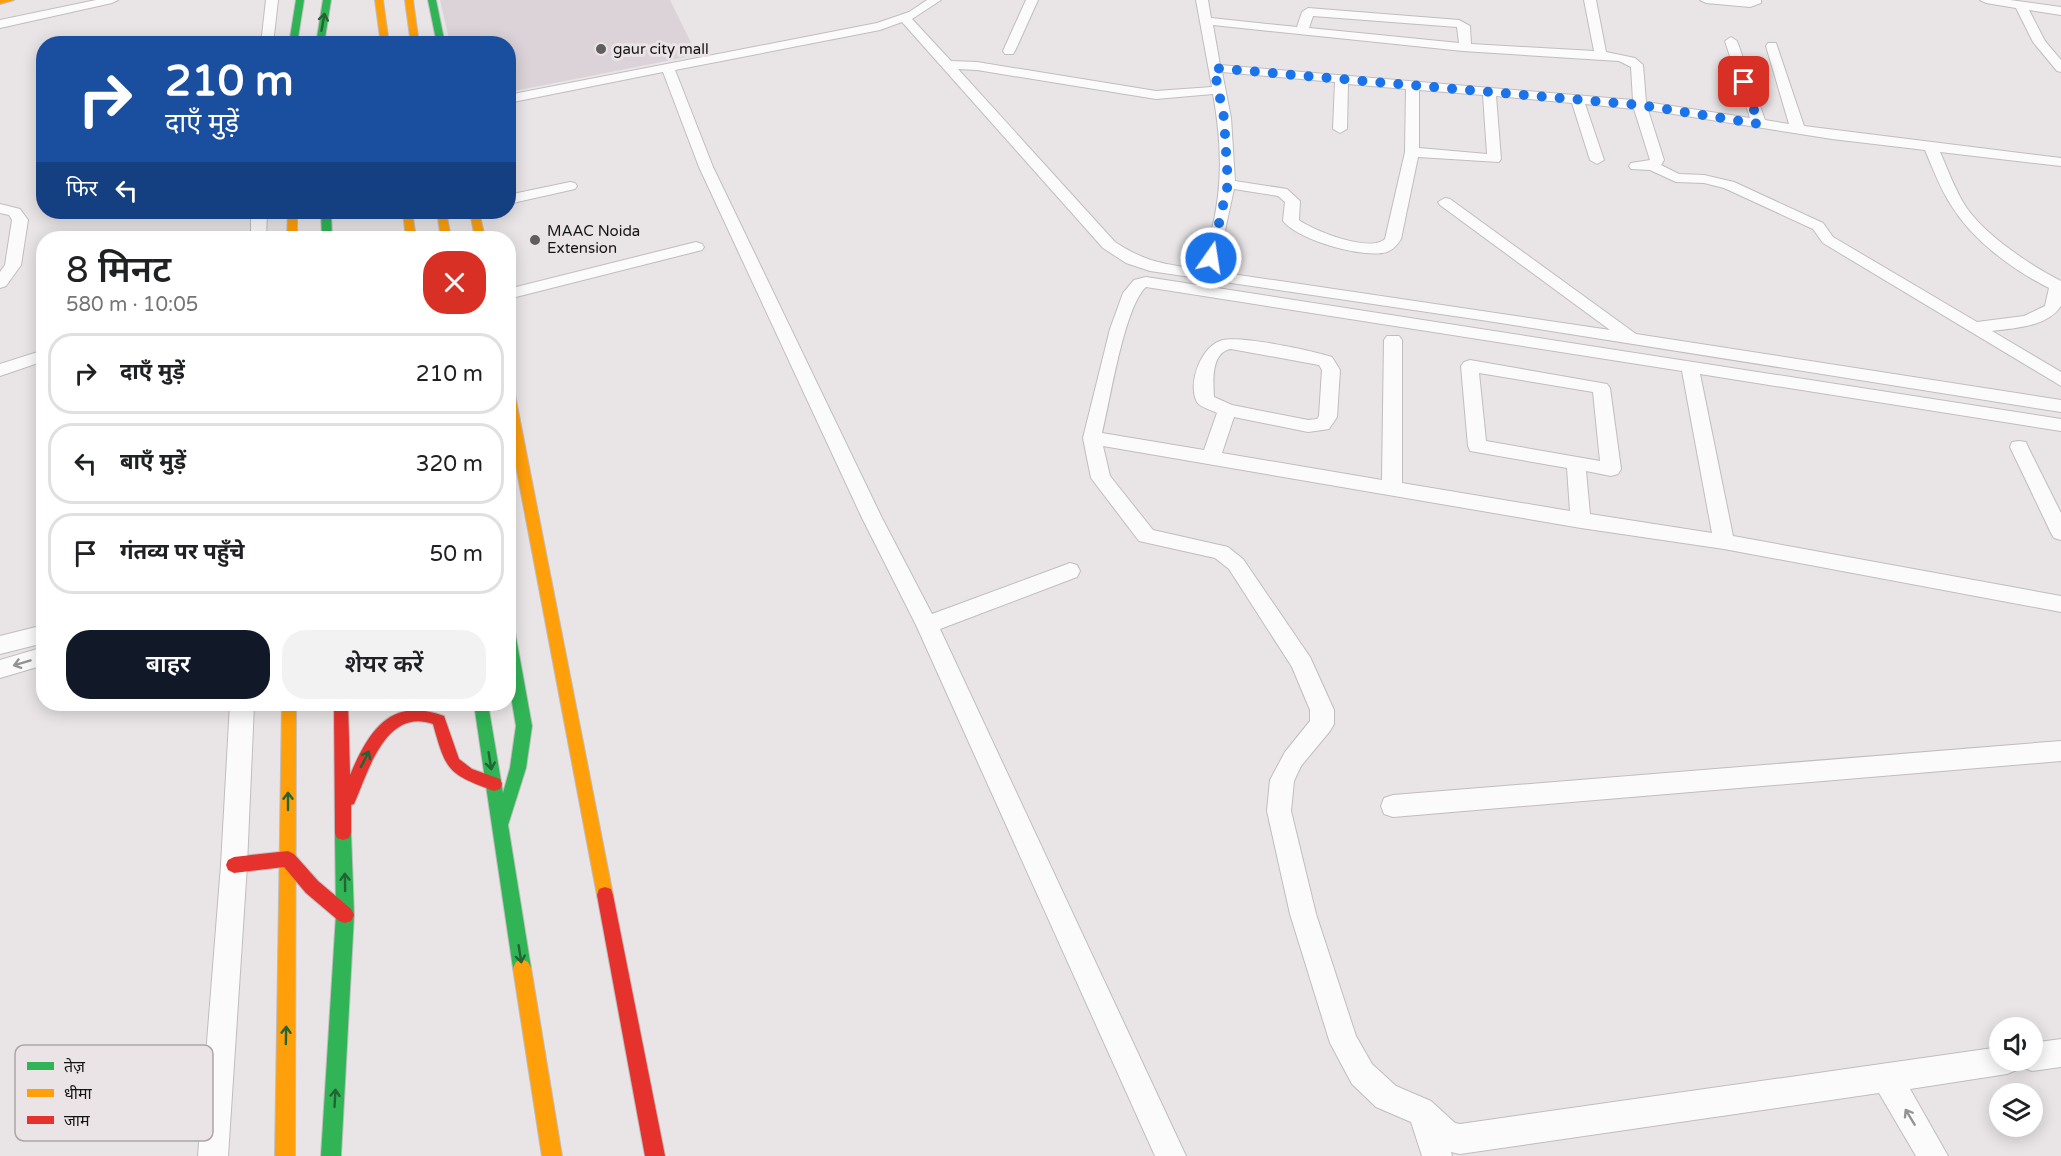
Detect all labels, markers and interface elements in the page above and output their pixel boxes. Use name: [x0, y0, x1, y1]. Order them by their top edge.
one-way arrow: [318, 12, 329, 32]
place label: gaur city mall: [613, 40, 709, 58]
marker: gaur city mall: [594, 42, 608, 56]
text: 210 m: [165, 56, 294, 107]
pin: [1718, 56, 1769, 107]
icon: right: [66, 60, 144, 138]
icon: arrive: [1727, 65, 1760, 98]
text: दाएँ मुड़ें: [165, 107, 239, 140]
icon: left: [110, 174, 143, 207]
text: फिर: [66, 176, 98, 202]
place label: MAAC Noida Extension: [547, 222, 640, 257]
position arrow: [1179, 226, 1243, 290]
marker: MAAC Noida Extension: [528, 233, 542, 247]
text: 8 मिनट: [66, 249, 171, 292]
button: close: [423, 251, 486, 314]
text: 580 m · 10:05: [66, 293, 198, 317]
icon: right: [69, 357, 102, 390]
text: दाएँ मुड़ें: [120, 359, 185, 385]
text: 210 m: [416, 361, 483, 387]
icon: left: [69, 447, 102, 480]
text: बाएँ मुड़ें: [120, 449, 186, 475]
text: 320 m: [416, 451, 483, 477]
icon: arrive: [69, 537, 102, 570]
text: गंतव्य पर पहुँचे: [120, 539, 245, 565]
text: 50 m: [429, 541, 483, 567]
button: बाहर: [66, 630, 270, 699]
button: शेयर करें: [282, 630, 486, 699]
one-way arrow: [13, 658, 32, 669]
one-way arrow: [359, 751, 371, 768]
one-way arrow: [485, 751, 496, 771]
one-way arrow: [282, 791, 294, 811]
one-way arrow: [339, 872, 350, 892]
one-way arrow: [515, 944, 526, 963]
map controls: [1989, 1017, 2043, 1137]
button: sound: [1989, 1017, 2043, 1071]
one-way arrow: [280, 1025, 292, 1045]
legend: [15, 1045, 213, 1141]
text: तेज़: [64, 1057, 86, 1077]
button: layers: [1989, 1083, 2043, 1137]
text: धीमा: [64, 1084, 93, 1104]
one-way arrow: [329, 1088, 340, 1108]
one-way arrow: [1903, 1109, 1915, 1126]
text: जाम: [64, 1111, 90, 1131]

